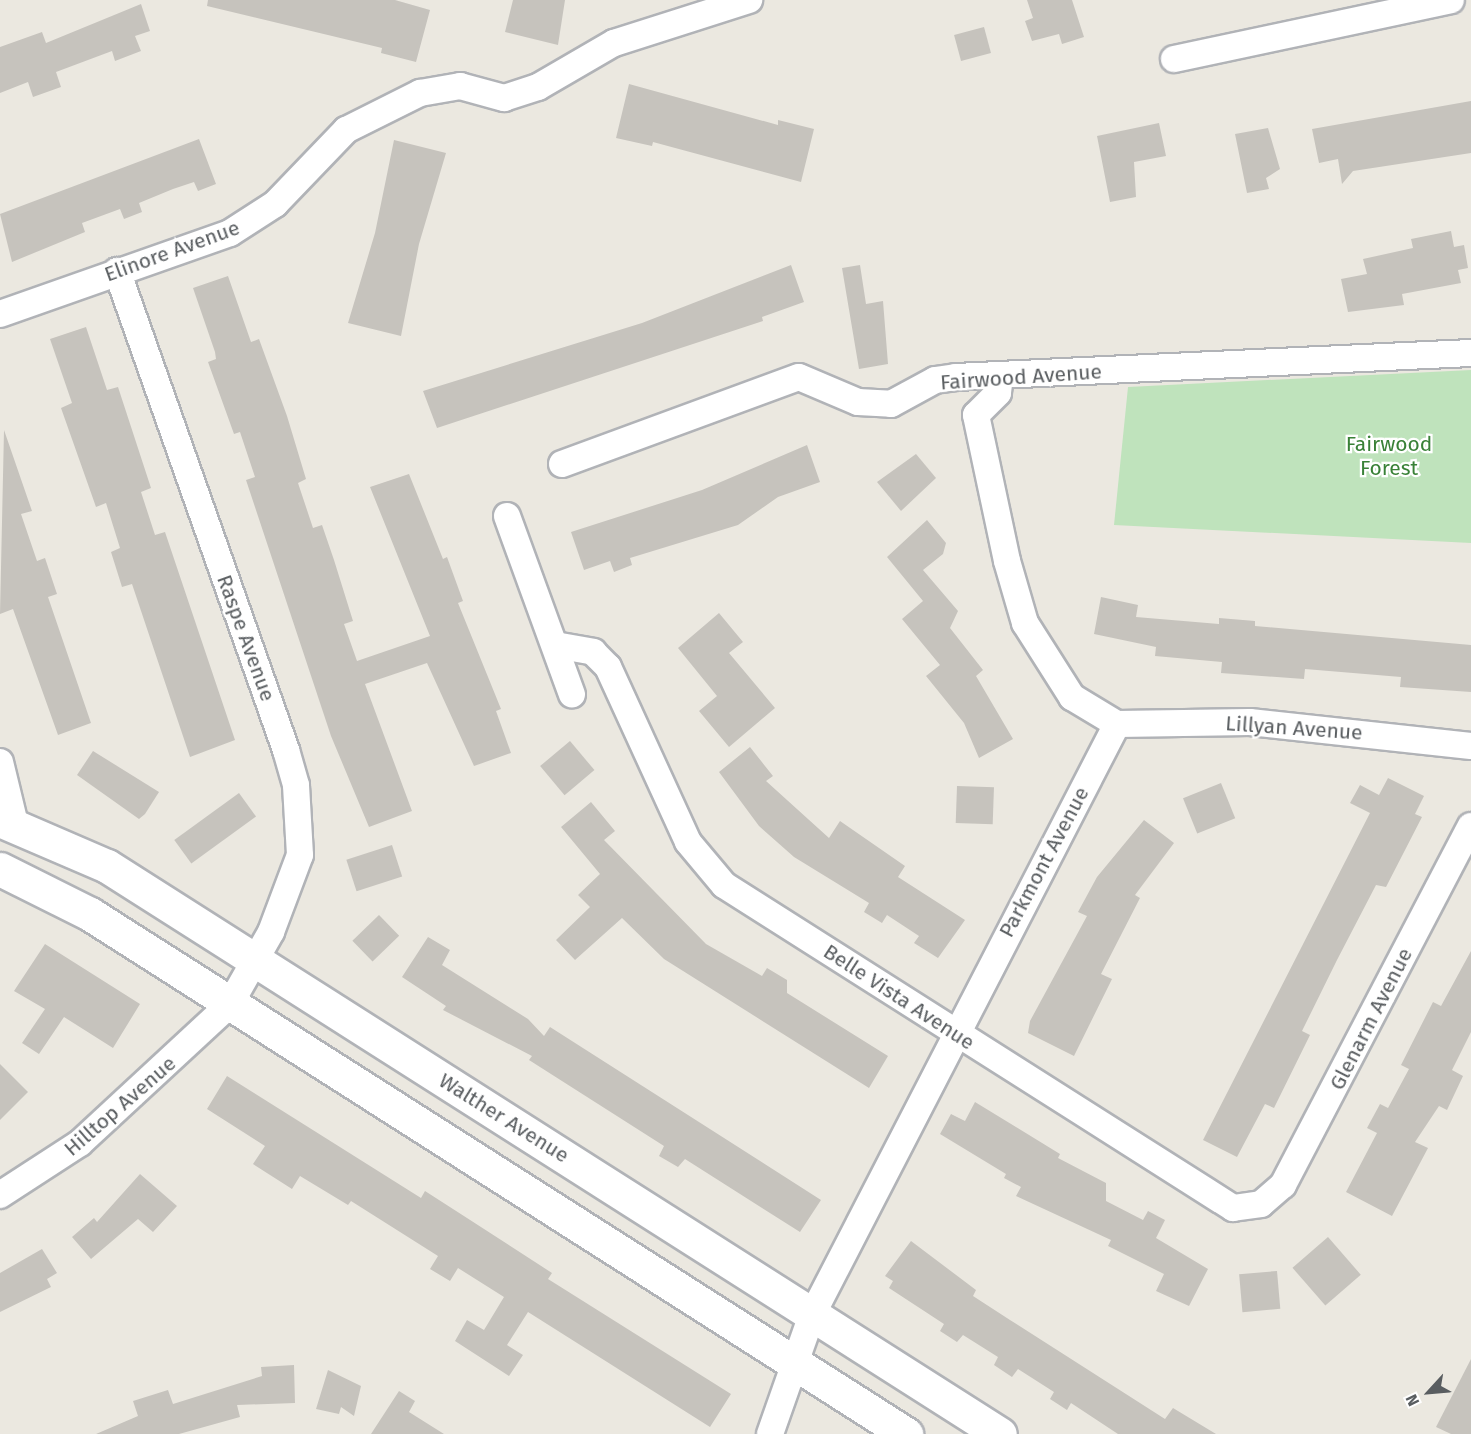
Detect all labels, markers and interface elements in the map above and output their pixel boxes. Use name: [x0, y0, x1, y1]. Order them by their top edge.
street label: Elinore Avenue: [101, 215, 243, 287]
street label: Fairwood Avenue: [939, 359, 1103, 395]
park label: Fairwood Forest: [1346, 431, 1432, 481]
street label: Raspe Avenue: [211, 571, 281, 705]
street label: Lillyan Avenue: [1225, 711, 1363, 745]
street label: Parkmont Avenue: [994, 782, 1094, 942]
street label: Belle Vista Avenue: [819, 939, 979, 1055]
street label: Glenarm Avenue: [1324, 944, 1418, 1094]
street label: Hilltop Avenue: [59, 1051, 181, 1161]
street label: Walther Avenue: [434, 1068, 574, 1168]
north arrow: [1399, 1362, 1459, 1422]
text: N: [1402, 1391, 1423, 1409]

